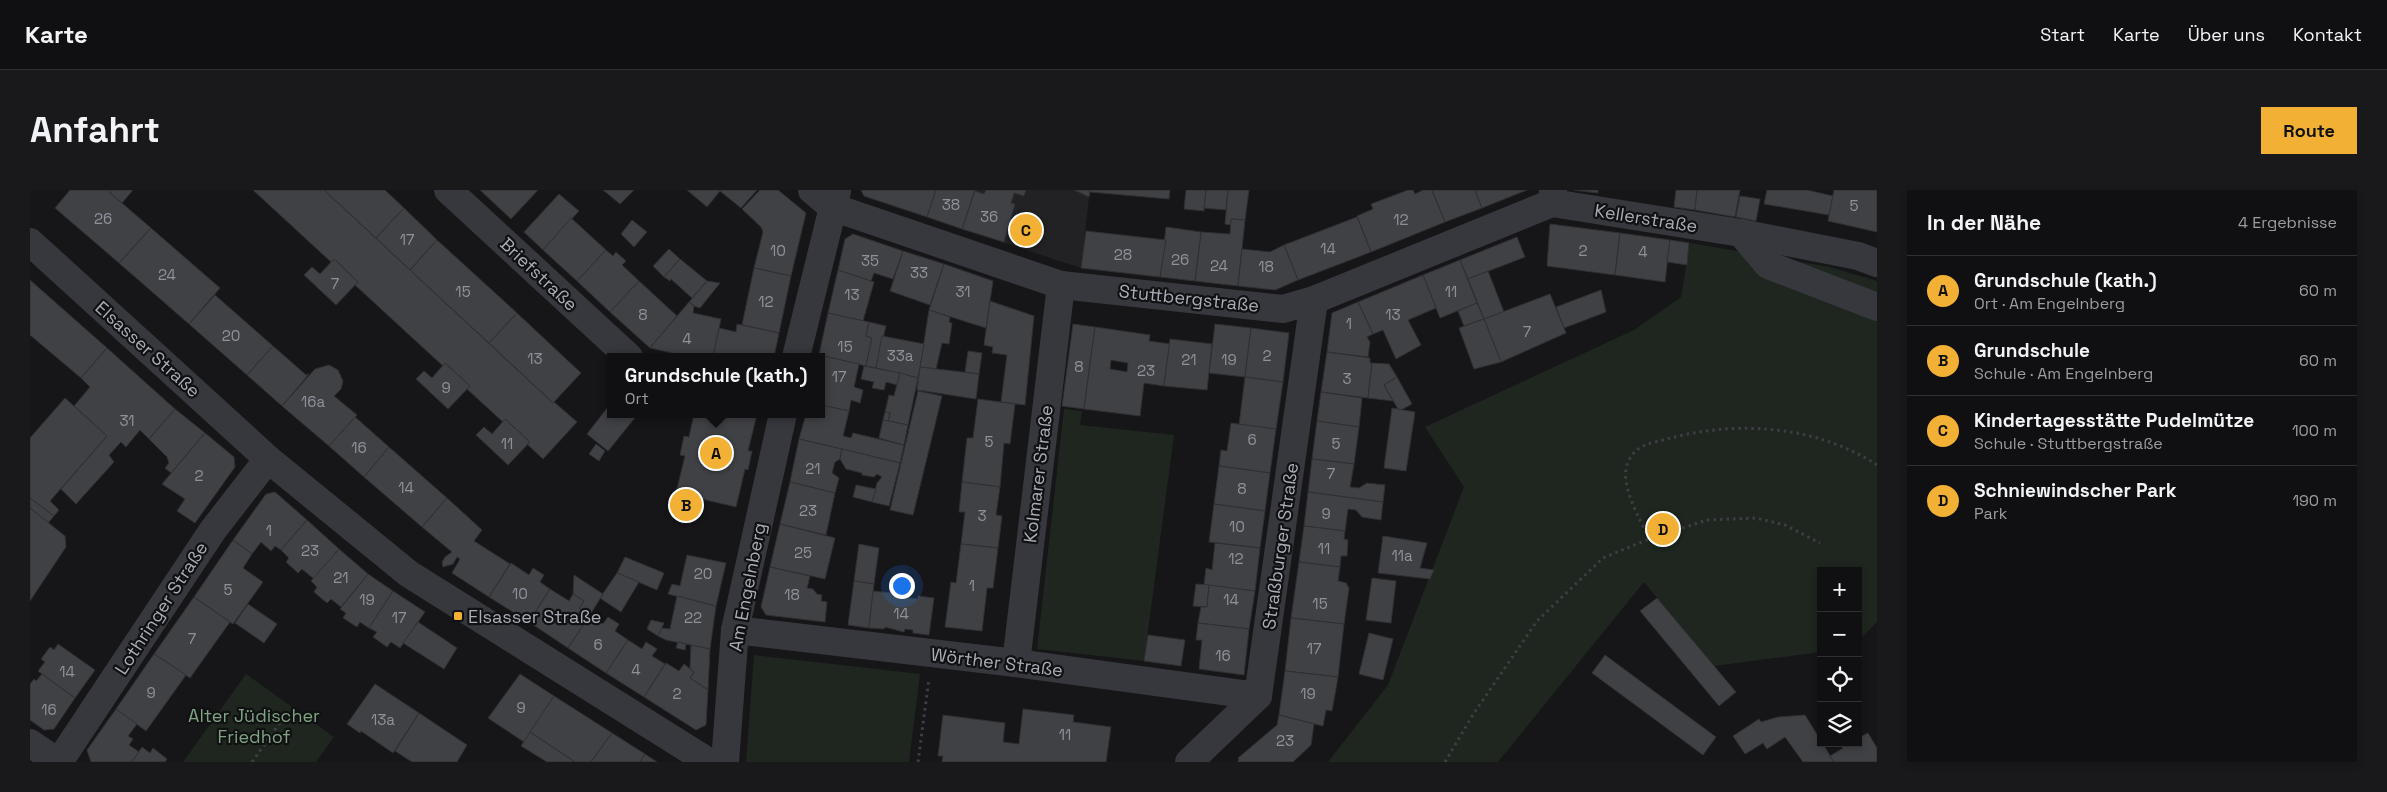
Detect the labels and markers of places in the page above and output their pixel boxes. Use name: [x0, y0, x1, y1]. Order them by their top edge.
pin: C: [1010, 211, 1042, 249]
pin: A: [700, 434, 732, 472]
pin: B: [670, 486, 702, 524]
pin: D: [1647, 510, 1679, 548]
place label: Elsasser Straße: [468, 605, 601, 628]
marker: Elsasser Straße: [452, 610, 464, 622]

